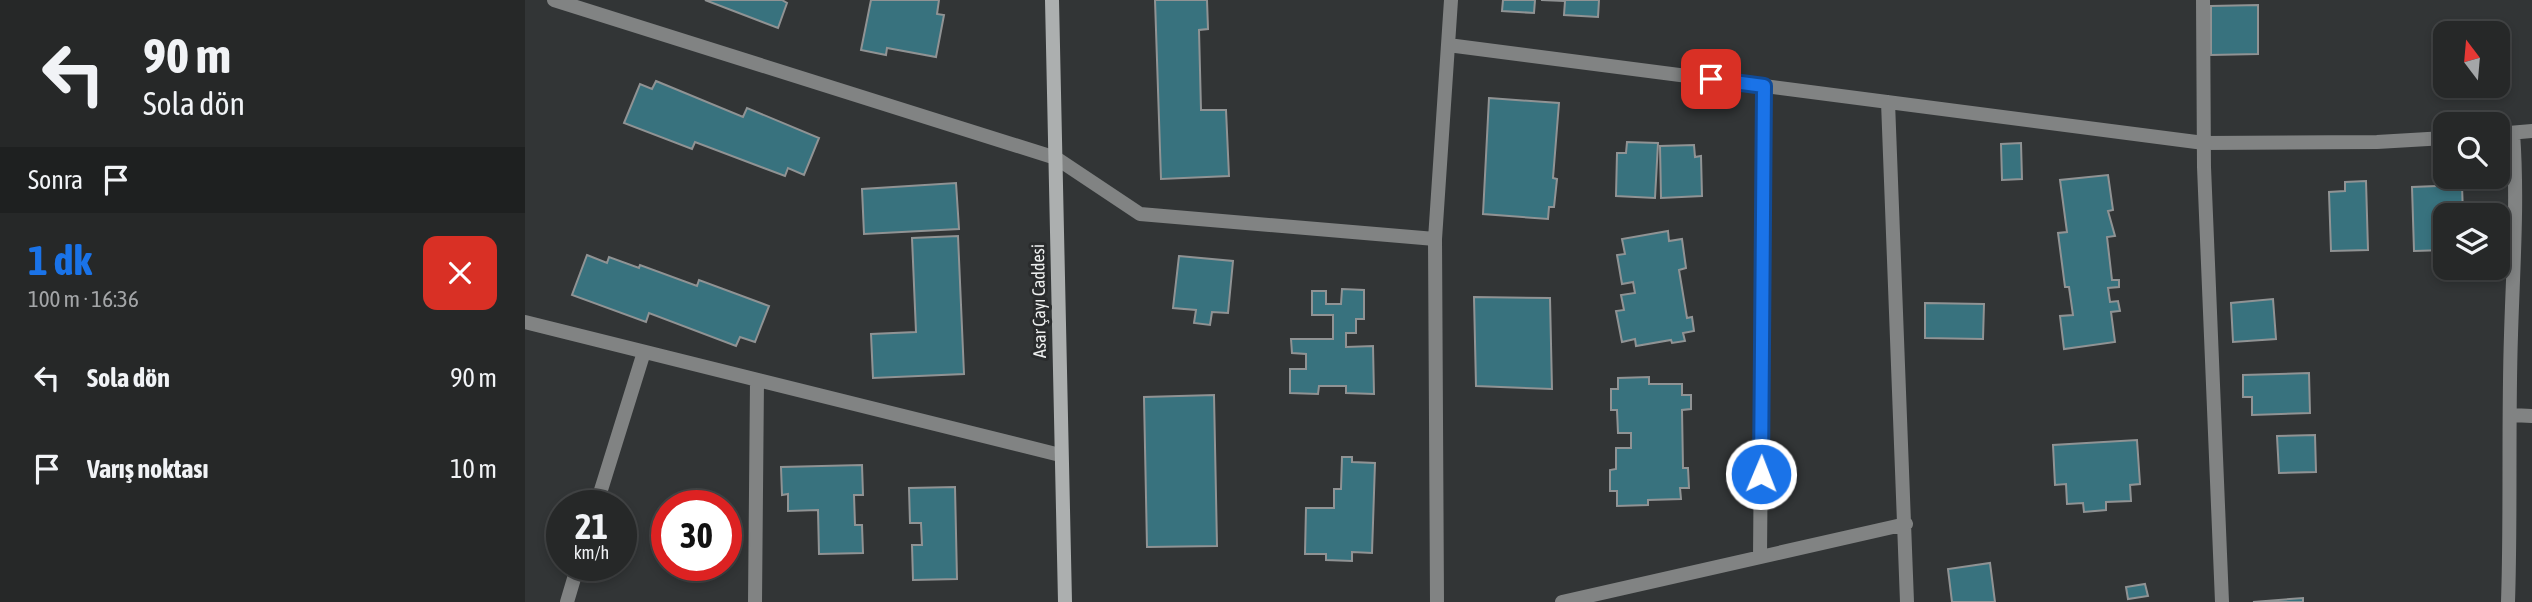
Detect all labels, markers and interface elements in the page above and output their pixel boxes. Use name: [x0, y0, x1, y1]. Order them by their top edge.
north arrow: [2433, 21, 2509, 98]
map controls: [2433, 21, 2510, 280]
text: 90 m: [143, 27, 231, 83]
icon: left: [28, 28, 119, 119]
pin: [1681, 49, 1741, 109]
icon: arrive: [1692, 60, 1730, 98]
text: Sola dön: [143, 85, 245, 122]
button: search: [2433, 112, 2510, 189]
icon: arrive: [97, 161, 135, 199]
text: Sonra: [28, 165, 83, 195]
button: layers: [2433, 203, 2510, 280]
text: 1 dk: [28, 236, 92, 284]
button: close: [423, 236, 497, 310]
street label: Asar Çayı Caddesi: [1027, 244, 1050, 358]
text: 100 m · 16:36: [28, 286, 139, 312]
icon: left: [28, 359, 66, 397]
text: Sola dön: [87, 363, 170, 393]
text: 90 m: [450, 363, 497, 393]
position arrow: [1724, 437, 1798, 511]
icon: arrive: [28, 450, 66, 488]
text: Varış noktası: [87, 454, 208, 484]
text: 10 m: [450, 454, 497, 484]
speed limit sign: 30: [651, 490, 742, 581]
text: 21: [575, 506, 608, 546]
text: km/h: [574, 542, 609, 563]

